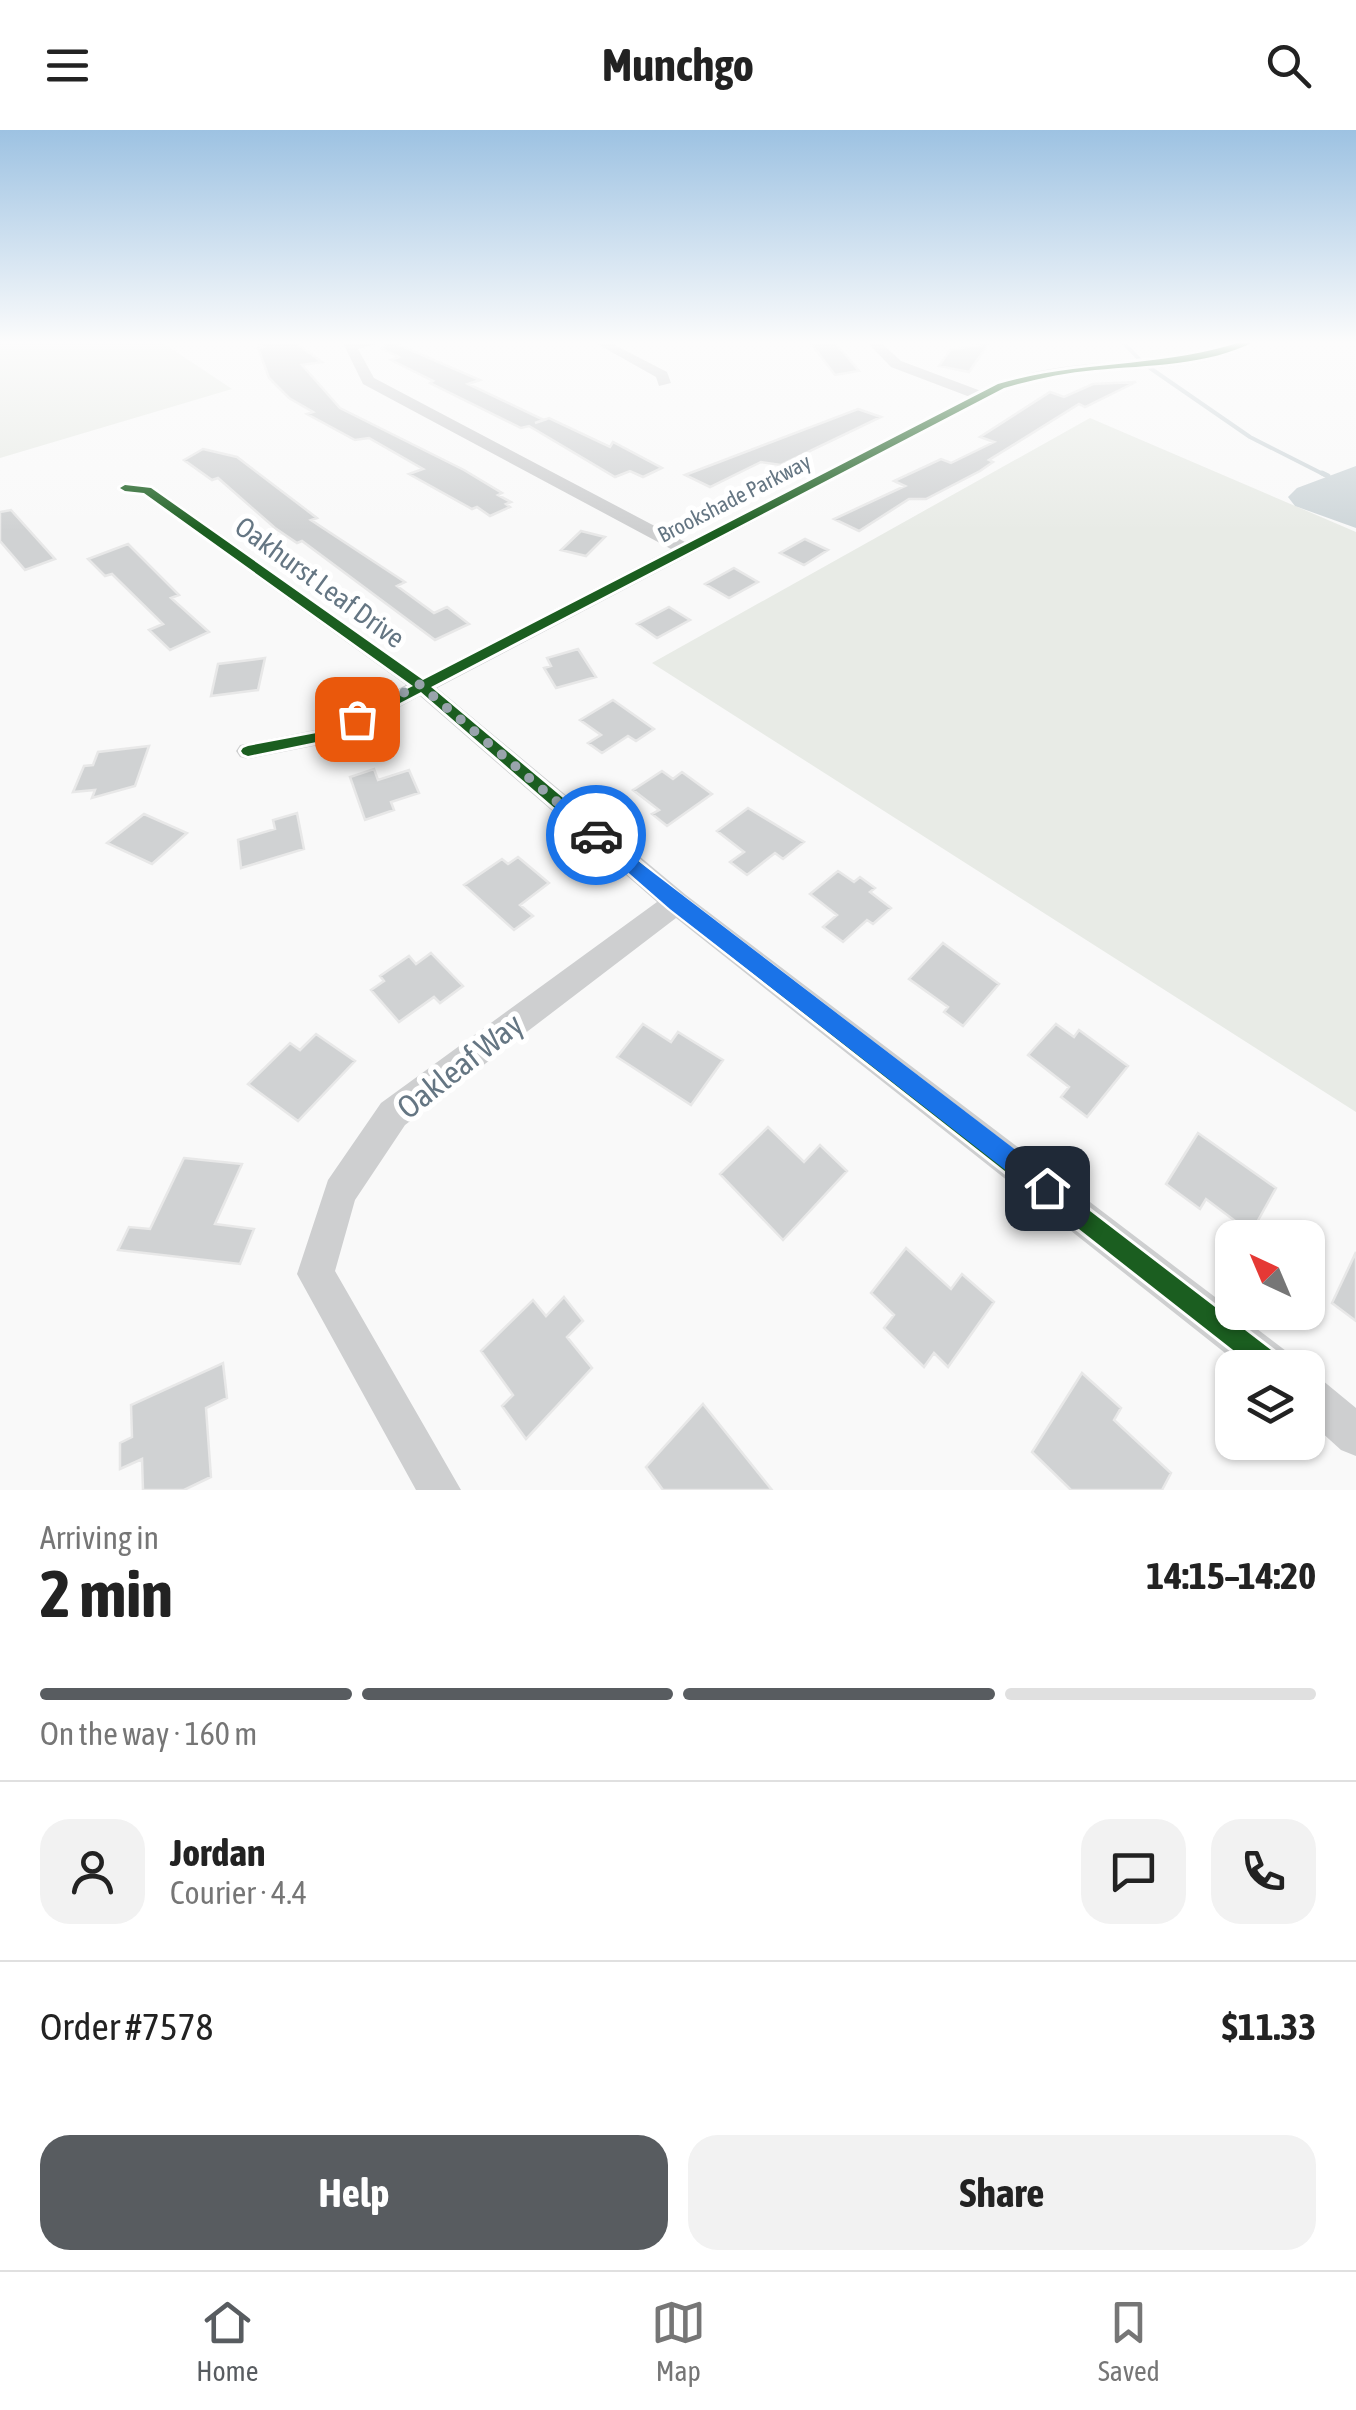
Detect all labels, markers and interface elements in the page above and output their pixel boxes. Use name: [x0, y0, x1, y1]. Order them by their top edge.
icon: menu: [40, 38, 95, 93]
icon: search: [1261, 38, 1316, 93]
text: Munchgo: [602, 39, 754, 91]
street label: Brookshade Parkway: [653, 448, 815, 548]
street label: Oakhurst Leaf Drive: [229, 510, 411, 654]
pin: [315, 677, 400, 762]
icon: bag: [330, 692, 385, 747]
courier: [546, 785, 646, 885]
icon: car: [569, 808, 624, 863]
street label: Oakleaf Way: [390, 1005, 530, 1126]
pin: [1005, 1146, 1090, 1231]
icon: home: [1020, 1161, 1075, 1216]
north arrow: [1215, 1220, 1325, 1330]
map controls: [1215, 1220, 1325, 1460]
button: layers: [1215, 1350, 1325, 1460]
text: Arriving in: [40, 1519, 159, 1556]
text: 14:15–14:20: [1146, 1554, 1316, 1597]
text: 2 min: [40, 1556, 173, 1631]
text: On the way · 160 m: [40, 1715, 257, 1752]
button: person: [40, 1819, 145, 1924]
button: chat: [1081, 1819, 1186, 1924]
button: phone: [1211, 1819, 1316, 1924]
text: Jordan: [170, 1831, 265, 1874]
text: Courier · 4.4: [170, 1874, 307, 1911]
text: Order #7578: [40, 2005, 213, 2048]
text: $11.33: [1222, 2005, 1316, 2048]
button: Help: [40, 2135, 668, 2250]
button: Share: [688, 2135, 1316, 2250]
tab: Home: [196, 2295, 258, 2387]
tab: Map: [651, 2295, 706, 2387]
tab: Saved: [1098, 2295, 1160, 2387]

